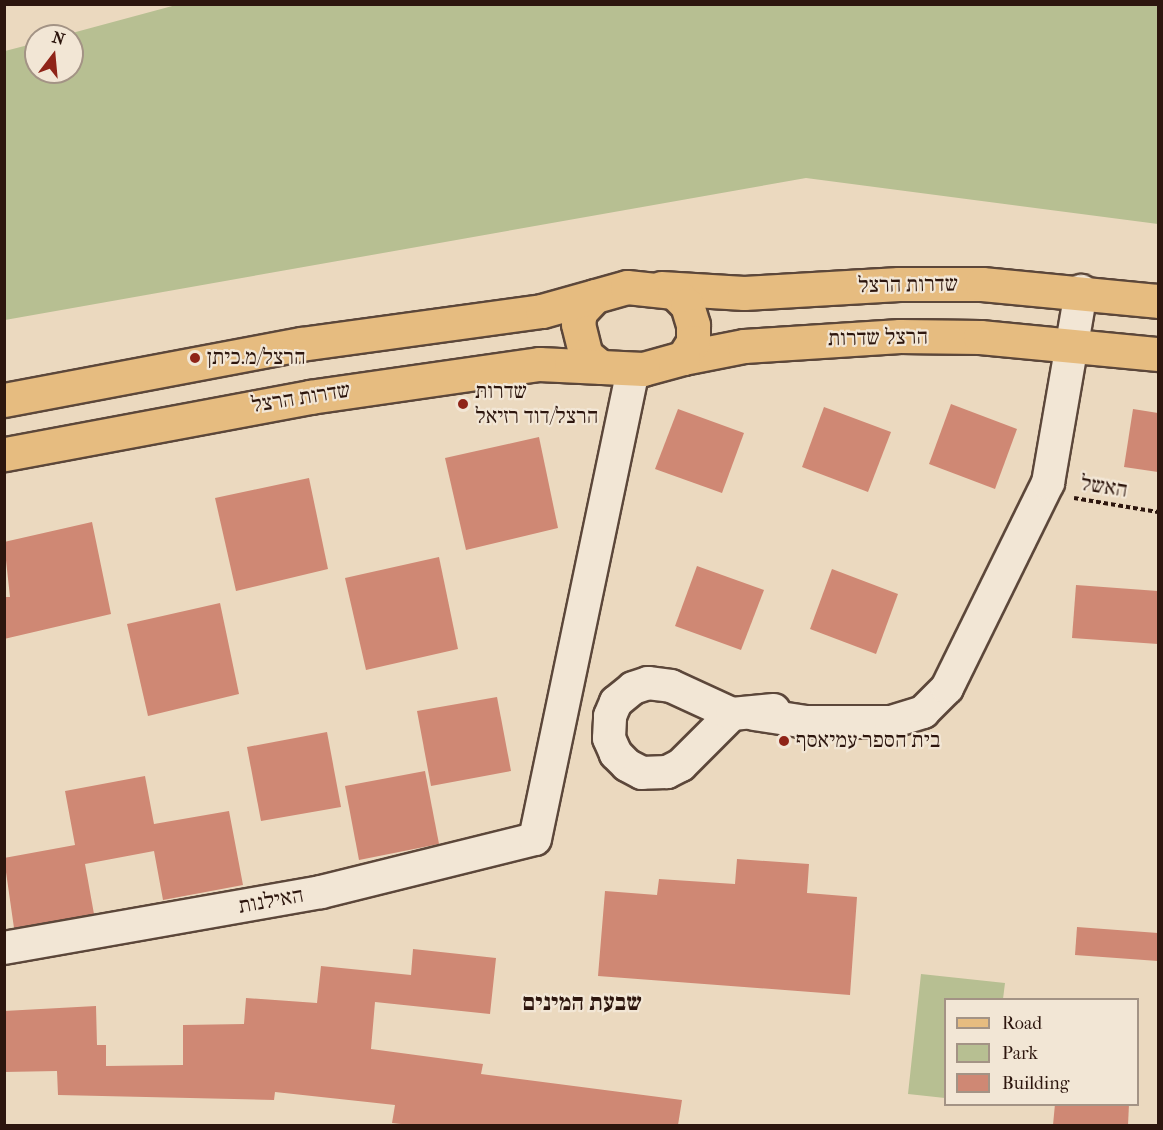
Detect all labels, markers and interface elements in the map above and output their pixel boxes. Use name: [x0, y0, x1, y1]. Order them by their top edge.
north arrow: [24, 24, 84, 84]
text: N: [50, 27, 67, 49]
street label: שדרות הרצל: [858, 271, 958, 299]
street label: הרצל שדרות: [828, 324, 928, 352]
place label: הרצל/מ.כיתן: [207, 345, 306, 371]
marker: הרצל/מ.כיתן: [188, 351, 202, 365]
street label: שדרות הרצל: [249, 377, 353, 419]
place label: שדרות הרצל/דוד רזיאל: [475, 378, 598, 430]
marker: שדרות הרצל/דוד רזיאל: [456, 397, 470, 411]
street label: האשל: [1078, 470, 1130, 504]
place label: בית הספר עמיאסף: [796, 728, 940, 754]
marker: בית הספר עמיאסף: [777, 734, 791, 748]
street label: האילנות: [236, 882, 306, 920]
district label: שבעת המינים: [522, 989, 642, 1017]
legend: [944, 998, 1139, 1106]
text: Road: [1002, 1013, 1042, 1034]
text: Park: [1002, 1043, 1038, 1064]
text: Building: [1002, 1073, 1069, 1094]

